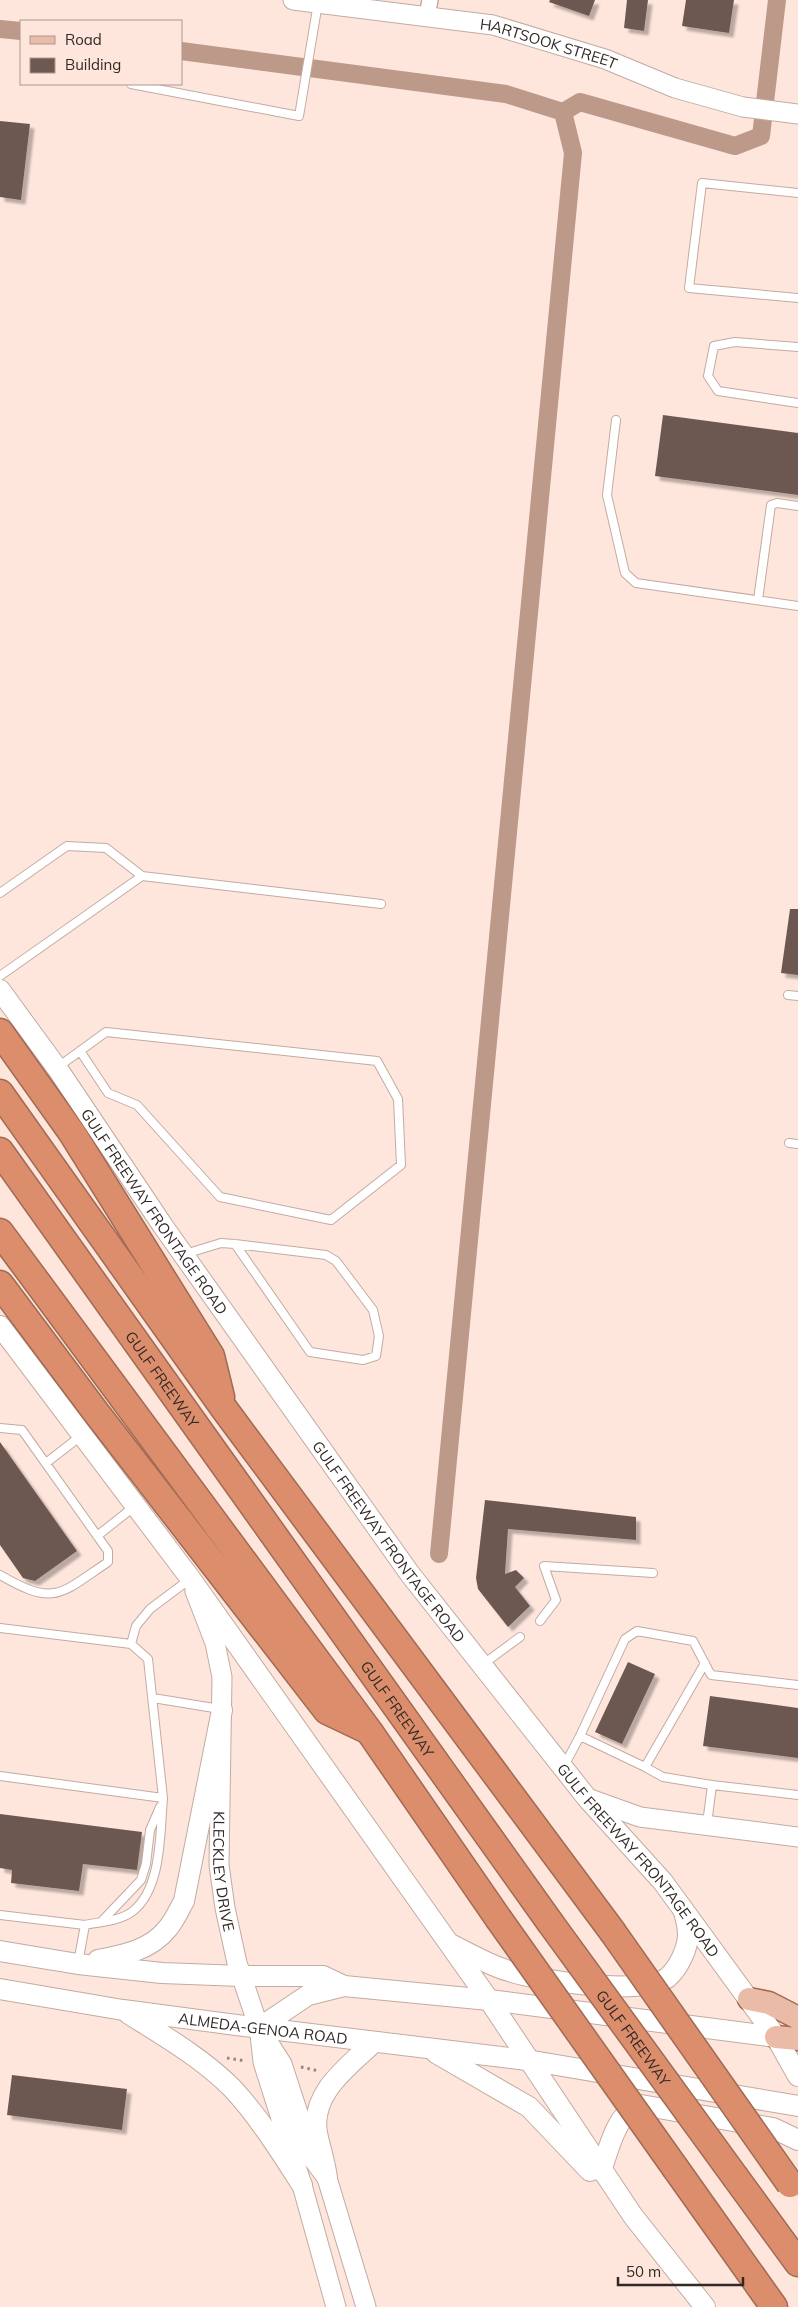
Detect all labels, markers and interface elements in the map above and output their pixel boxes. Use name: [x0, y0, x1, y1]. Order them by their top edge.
street label: HARTSOOK STREET: [479, 14, 620, 73]
legend: [20, 20, 182, 85]
text: Road: [65, 30, 102, 49]
text: Building: [65, 55, 121, 74]
street label: GULF FREEWAY FRONTAGE ROAD: [77, 1105, 232, 1318]
street label: GULF FREEWAY: [122, 1327, 204, 1432]
street label: GULF FREEWAY FRONTAGE ROAD: [309, 1437, 470, 1646]
street label: GULF FREEWAY: [357, 1657, 439, 1761]
street label: GULF FREEWAY FRONTAGE ROAD: [553, 1759, 724, 1961]
street label: KLECKLEY DRIVE: [209, 1811, 239, 1933]
street label: GULF FREEWAY: [593, 1986, 675, 2090]
street label: ALMEDA-GENOA ROAD: [177, 2008, 349, 2048]
scale bar: [618, 2254, 743, 2286]
text: 50 m: [626, 2262, 661, 2281]

